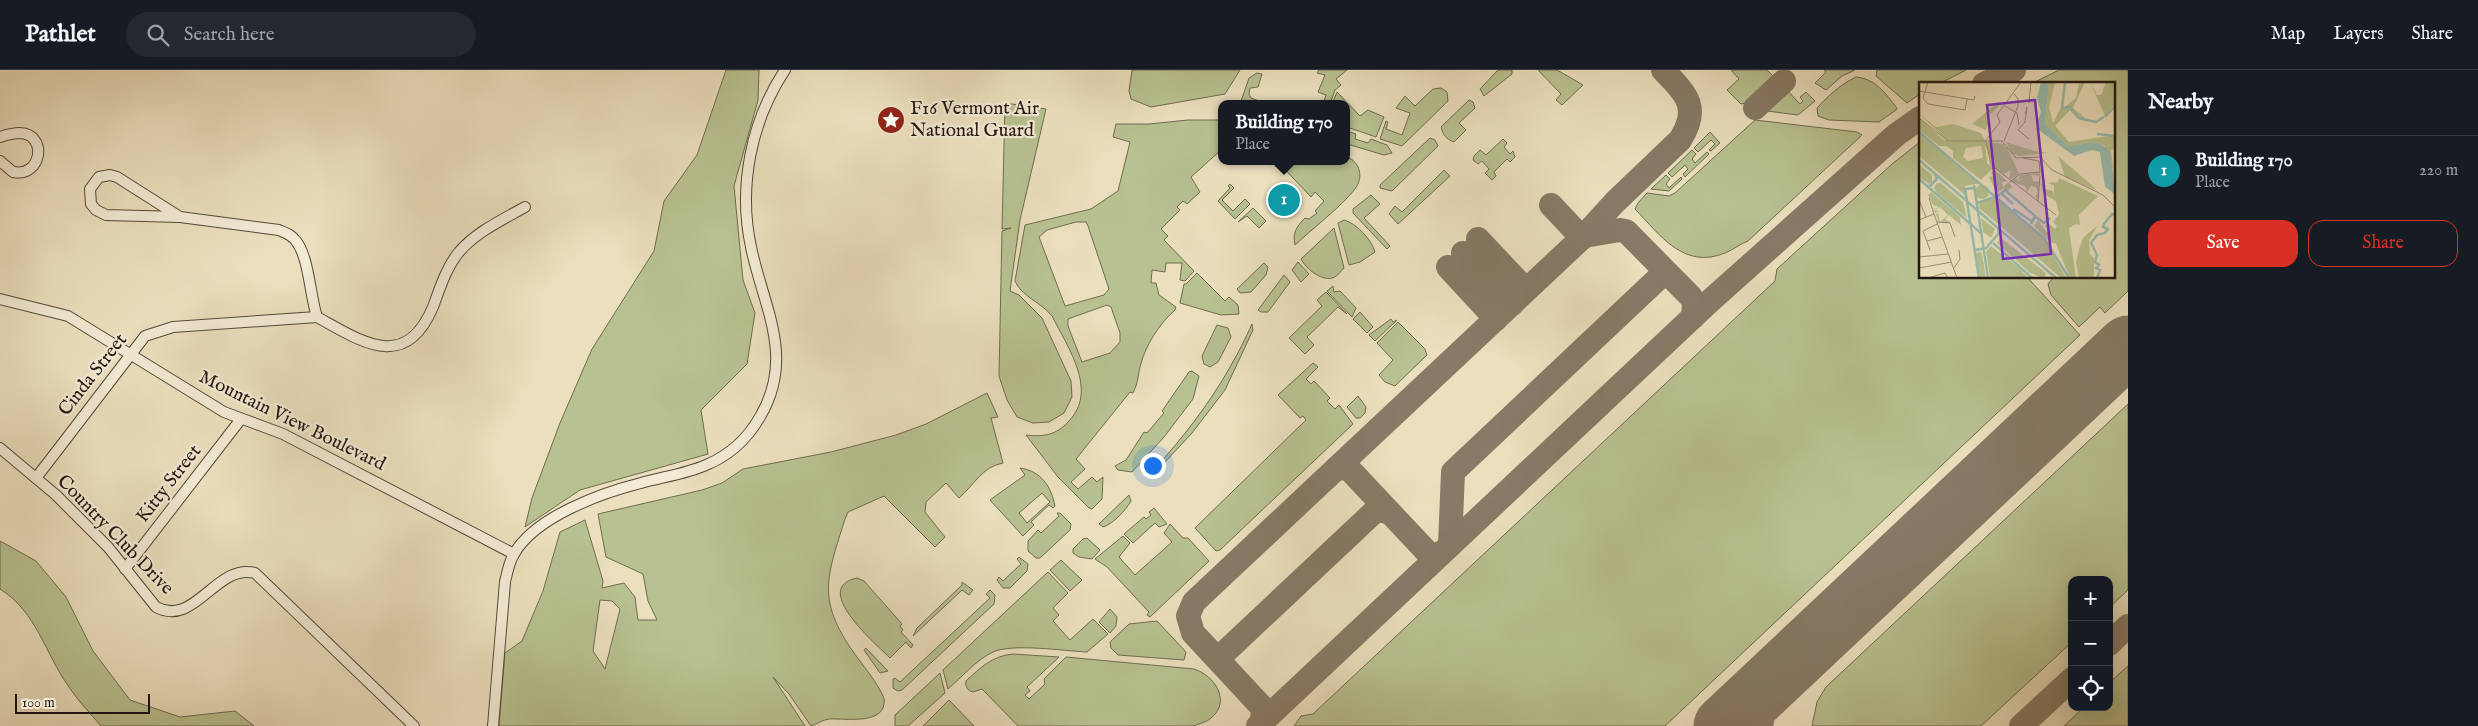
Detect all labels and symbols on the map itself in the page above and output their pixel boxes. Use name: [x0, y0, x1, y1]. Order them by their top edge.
inset map: [1919, 82, 2116, 279]
place label: F16 Vermont Air National Guard: [910, 97, 1039, 143]
place icon: F16 Vermont Air National Guard: [876, 105, 906, 135]
pin: 1: [1268, 181, 1300, 219]
street label: Cinda Street: [53, 328, 133, 421]
street label: Mountain View Boulevard: [195, 365, 390, 477]
street label: Kitty Street: [131, 440, 207, 528]
your location: [1140, 453, 1166, 479]
street label: Country Club Drive: [52, 470, 179, 600]
scale bar: [15, 691, 150, 714]

